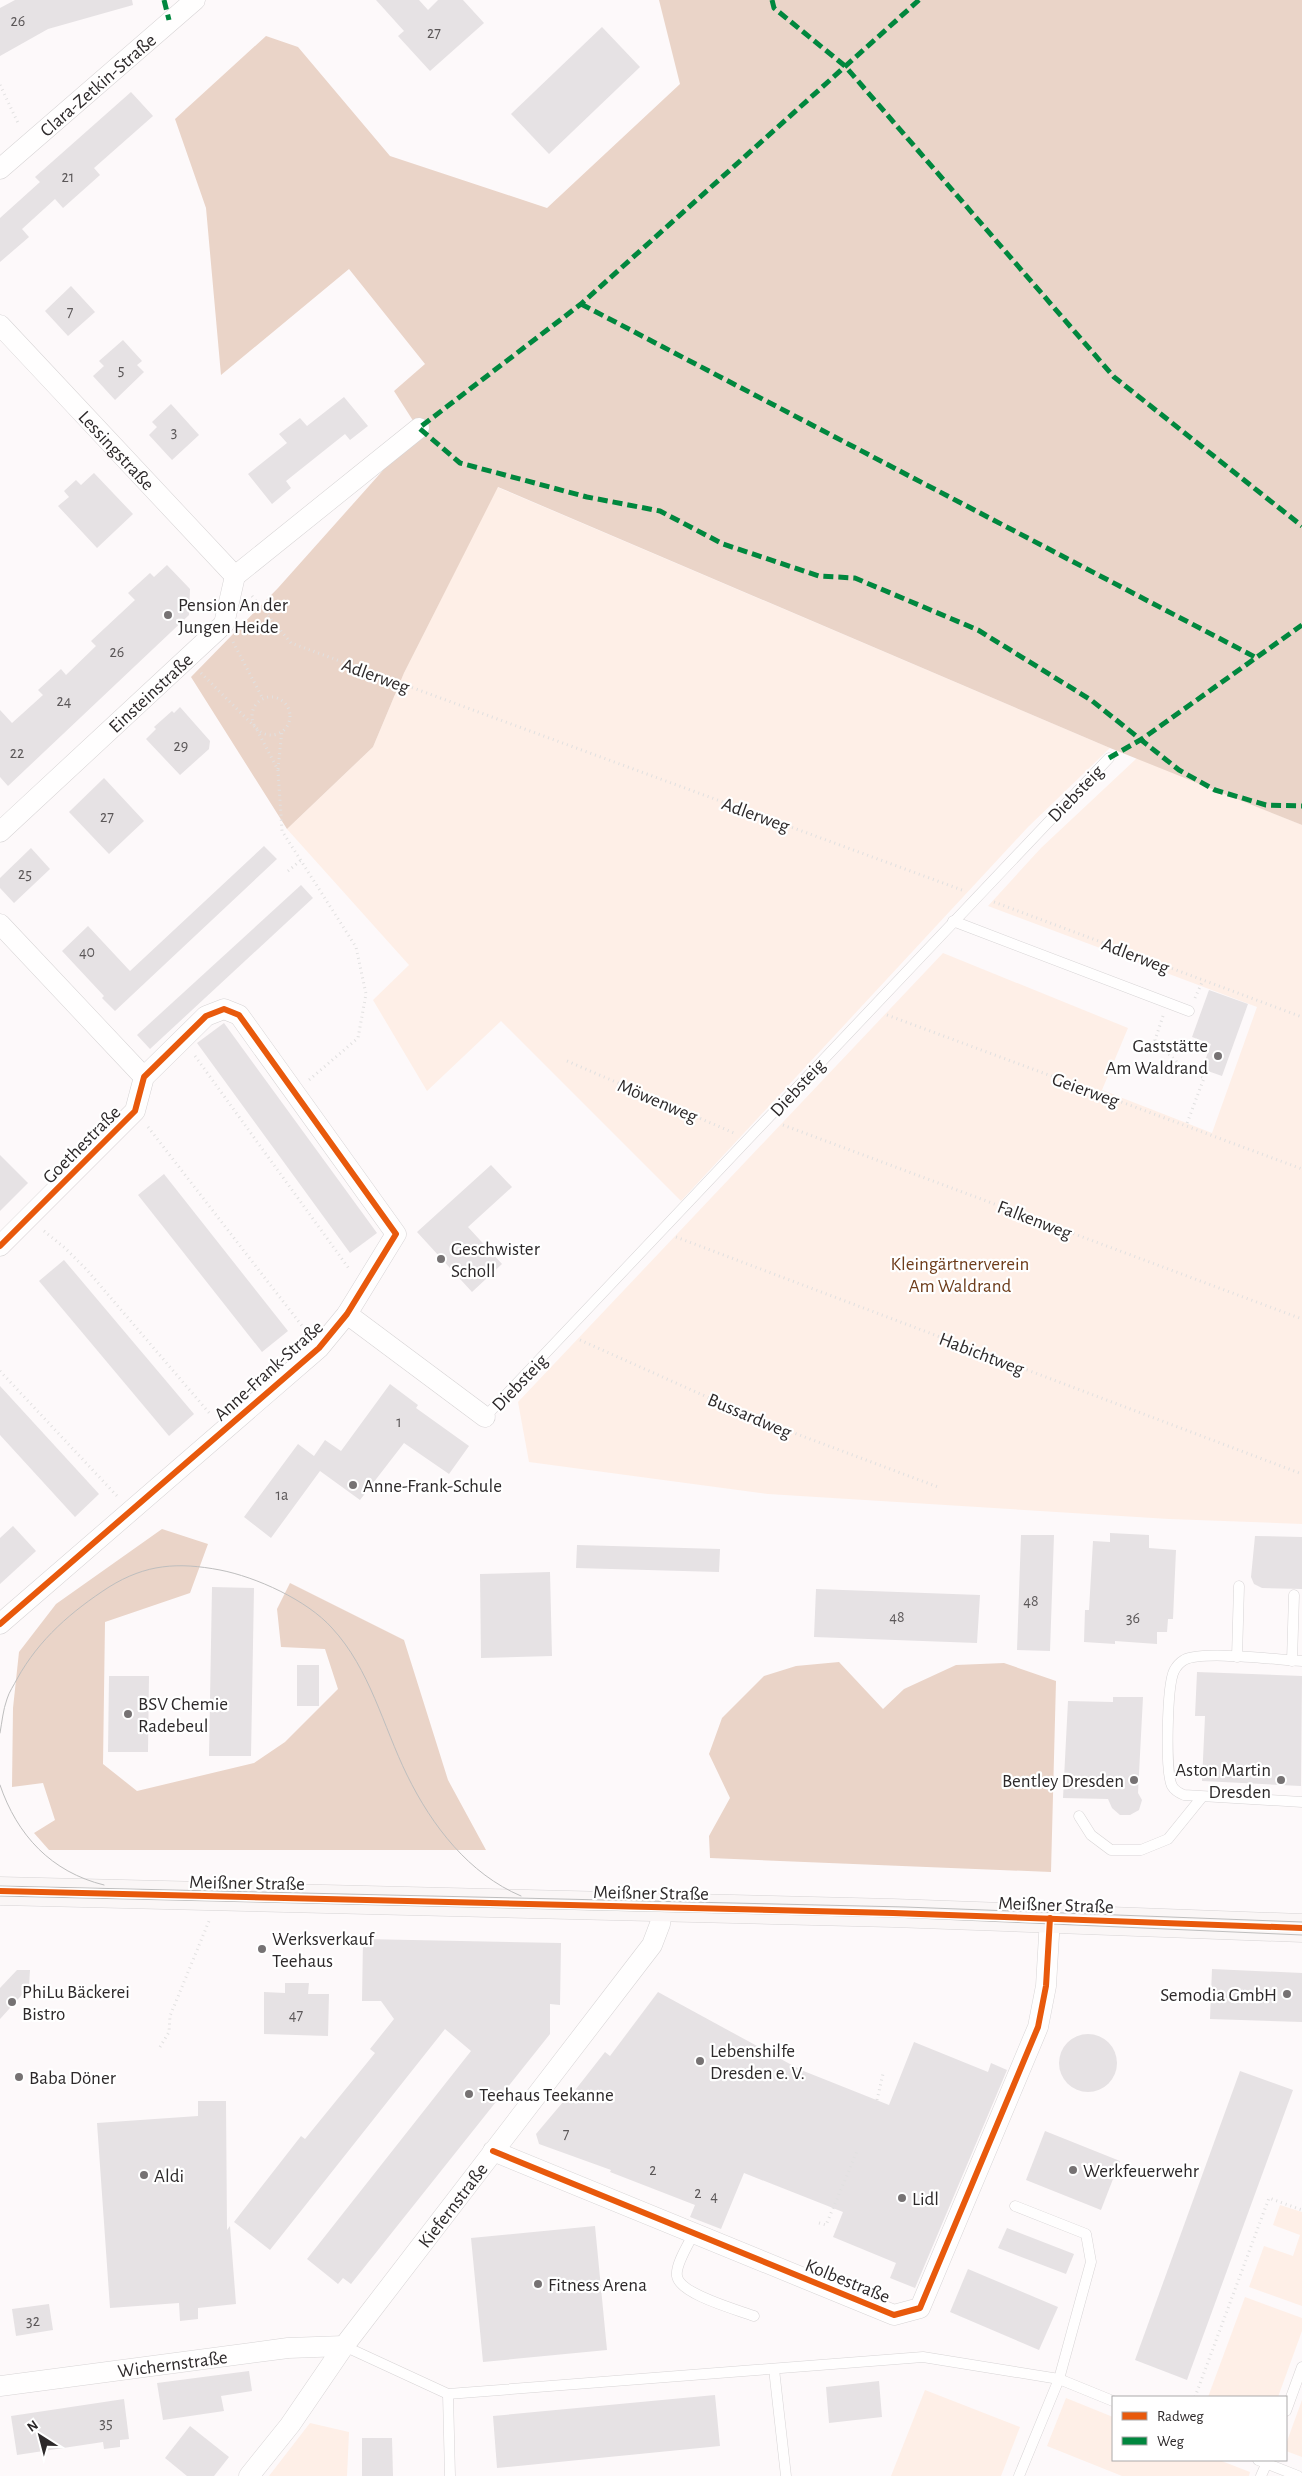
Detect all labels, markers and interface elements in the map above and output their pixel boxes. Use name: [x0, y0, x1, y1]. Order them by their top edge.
house number: 26: [11, 13, 25, 29]
house number: 27: [427, 25, 441, 41]
street label: Clara-Zetkin-Straße: [37, 31, 160, 141]
house number: 21: [62, 169, 74, 185]
house number: 7: [67, 304, 74, 320]
house number: 5: [118, 362, 124, 378]
street label: Lessingstraße: [74, 407, 157, 494]
house number: 3: [171, 424, 177, 440]
place label: Pension An der Jungen Heide: [178, 596, 288, 637]
marker: Pension An der Jungen Heide: [162, 609, 174, 621]
house number: 26: [110, 644, 124, 660]
street label: Einsteinstraße: [106, 650, 197, 737]
street label: Adlerweg: [339, 655, 413, 698]
house number: 24: [57, 693, 72, 709]
house number: 29: [174, 738, 188, 754]
house number: 22: [10, 745, 24, 761]
street label: Diebsteig: [1045, 761, 1108, 826]
street label: Adlerweg: [719, 794, 793, 837]
house number: 27: [100, 809, 114, 825]
house number: 25: [18, 866, 32, 882]
street label: Adlerweg: [1099, 935, 1173, 978]
house number: 40: [79, 944, 95, 960]
place label: Gaststätte Am Waldrand: [1105, 1037, 1208, 1078]
marker: Gaststätte Am Waldrand: [1212, 1050, 1224, 1062]
street label: Diebsteig: [767, 1055, 830, 1120]
street label: Geierweg: [1049, 1070, 1122, 1112]
street label: Möwenweg: [615, 1076, 701, 1127]
street label: Goethestraße: [40, 1103, 124, 1187]
street label: Falkenweg: [995, 1198, 1075, 1244]
place label: Geschwister Scholl: [451, 1240, 540, 1281]
marker: Geschwister Scholl: [435, 1253, 447, 1265]
park label: Kleingärtnerverein Am Waldrand: [891, 1255, 1029, 1296]
street label: Anne-Frank-Straße: [211, 1318, 327, 1425]
street label: Habichtweg: [936, 1330, 1027, 1380]
street label: Diebsteig: [489, 1350, 552, 1415]
street label: Bussardweg: [705, 1390, 795, 1443]
house number: 1: [396, 1414, 402, 1430]
place label: Anne-Frank-Schule: [363, 1477, 502, 1496]
marker: Anne-Frank-Schule: [347, 1479, 359, 1491]
house number: 1a: [276, 1487, 288, 1503]
house number: 48: [1023, 1593, 1039, 1609]
house number: 48: [889, 1609, 905, 1625]
house number: 36: [1126, 1610, 1140, 1626]
place label: BSV Chemie Radebeul: [138, 1695, 228, 1736]
marker: BSV Chemie Radebeul: [122, 1708, 134, 1720]
place label: Aston Martin Dresden: [1175, 1761, 1271, 1802]
place label: Bentley Dresden: [1002, 1772, 1124, 1791]
marker: Bentley Dresden: [1128, 1774, 1140, 1786]
marker: Aston Martin Dresden: [1275, 1774, 1287, 1786]
street label: Meißner Straße: [189, 1873, 305, 1894]
street label: Meißner Straße: [593, 1883, 709, 1904]
street label: Meißner Straße: [998, 1894, 1114, 1917]
place label: Werksverkauf Teehaus: [272, 1930, 375, 1971]
marker: Werksverkauf Teehaus: [256, 1943, 268, 1955]
place label: PhiLu Bäckerei Bistro: [22, 1983, 130, 2024]
place label: Semodia GmbH: [1160, 1986, 1277, 2005]
marker: Semodia GmbH: [1281, 1988, 1293, 2000]
marker: PhiLu Bäckerei Bistro: [6, 1996, 18, 2008]
house number: 47: [289, 2007, 304, 2023]
place label: Lebenshilfe Dresden e. V.: [710, 2042, 805, 2083]
marker: Lebenshilfe Dresden e. V.: [694, 2055, 706, 2067]
place label: Baba Döner: [29, 2069, 116, 2088]
marker: Baba Döner: [13, 2071, 25, 2083]
place label: Teehaus Teekanne: [479, 2086, 614, 2105]
marker: Teehaus Teekanne: [463, 2088, 475, 2100]
house number: 7: [563, 2126, 570, 2142]
street label: Kiefernstraße: [415, 2160, 492, 2252]
house number: 2: [649, 2162, 657, 2178]
place label: Werkfeuerwehr: [1083, 2162, 1199, 2181]
marker: Werkfeuerwehr: [1067, 2164, 1079, 2176]
place label: Aldi: [154, 2167, 184, 2186]
marker: Aldi: [138, 2169, 150, 2181]
house number: 2: [694, 2185, 702, 2201]
house number: 4: [710, 2188, 718, 2204]
place label: Lidl: [912, 2190, 939, 2209]
marker: Lidl: [896, 2192, 908, 2204]
street label: Kolbestraße: [802, 2256, 893, 2307]
place label: Fitness Arena: [548, 2276, 647, 2295]
marker: Fitness Arena: [532, 2278, 544, 2290]
house number: 32: [26, 2313, 40, 2329]
street label: Wichernstraße: [117, 2348, 229, 2381]
legend: [1112, 2396, 1287, 2461]
text: Radweg: [1157, 2409, 1204, 2424]
north arrow: [15, 2411, 65, 2461]
house number: 35: [99, 2415, 113, 2431]
text: N: [25, 2418, 41, 2435]
text: Weg: [1157, 2434, 1185, 2449]

